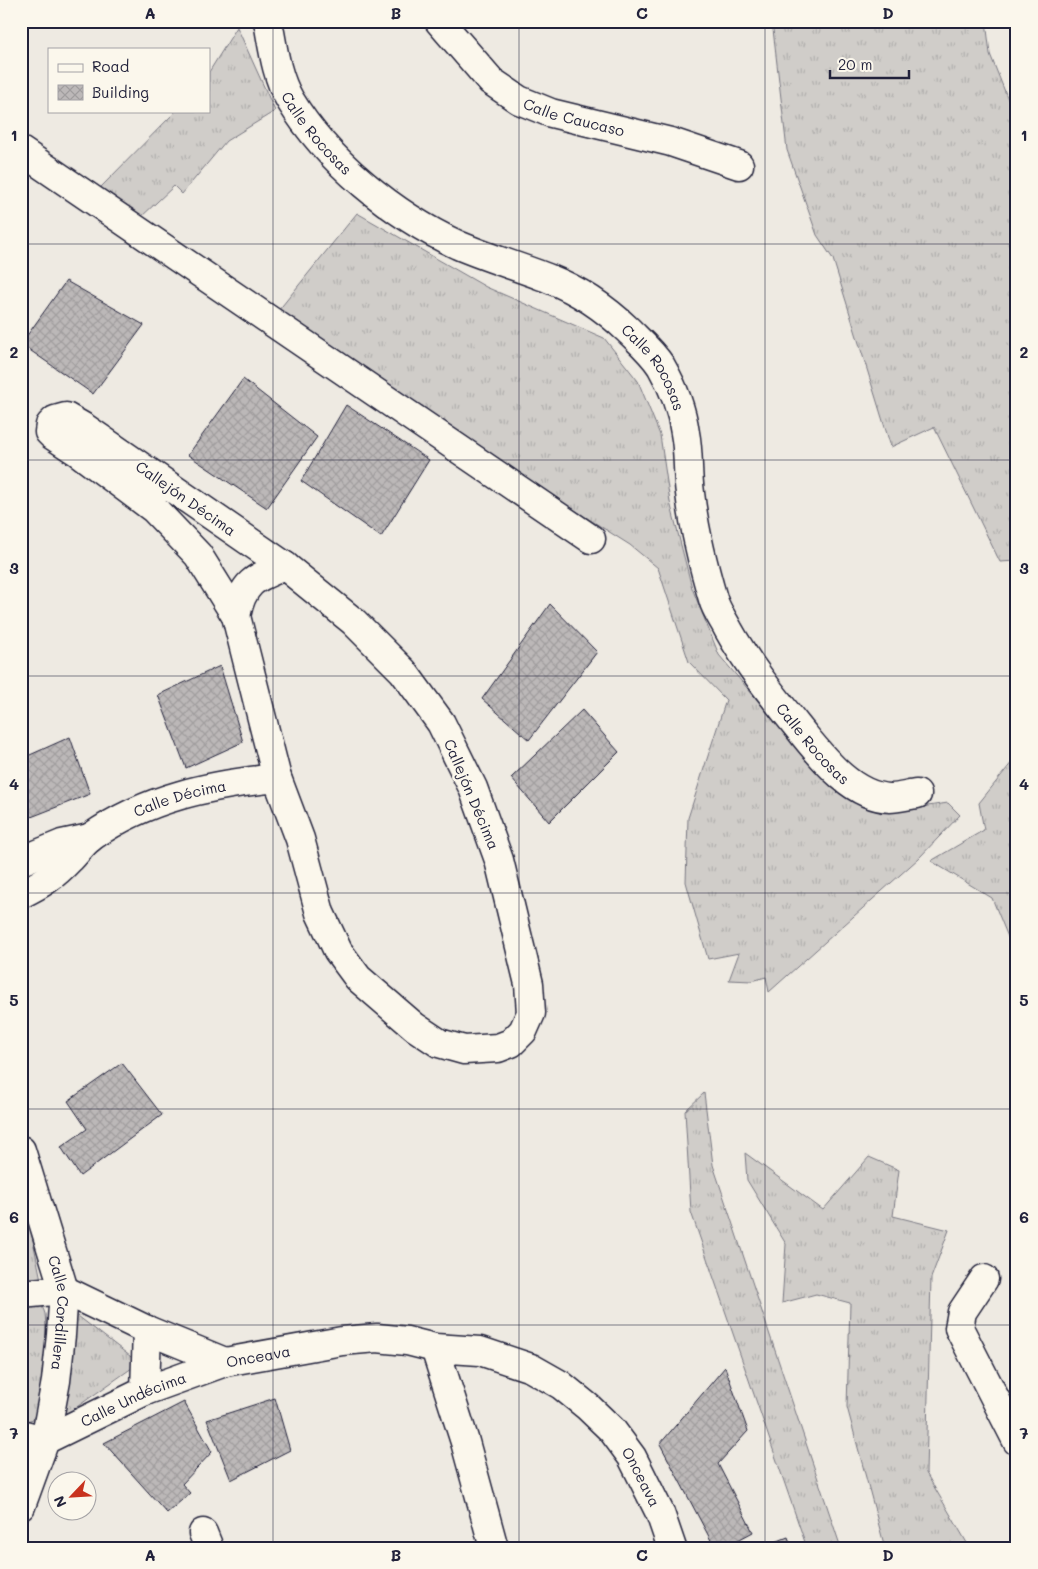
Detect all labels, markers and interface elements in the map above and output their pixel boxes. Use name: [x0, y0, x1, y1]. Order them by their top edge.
text: A: [144, 2, 156, 23]
text: B: [391, 2, 401, 23]
text: C: [636, 2, 648, 23]
text: D: [882, 2, 894, 23]
legend: [48, 48, 210, 112]
scale bar: [830, 48, 909, 80]
text: 20 m: [838, 54, 872, 74]
text: Road: [92, 56, 129, 76]
text: Building: [92, 82, 149, 102]
street label: Calle Rocosas: [277, 88, 356, 179]
street label: Calle Caucaso: [520, 93, 627, 140]
text: 1: [10, 124, 18, 145]
text: 1: [1020, 124, 1028, 145]
street label: Calle Rocosas: [617, 319, 690, 413]
text: 2: [10, 341, 19, 362]
text: 2: [1020, 341, 1029, 362]
street label: Callejón Décima: [132, 456, 240, 540]
text: 3: [9, 557, 19, 578]
text: 3: [1019, 557, 1029, 578]
street label: Calle Rocosas: [772, 699, 854, 789]
street label: Callejón Décima: [440, 736, 504, 852]
text: 4: [9, 773, 19, 794]
text: 4: [1019, 773, 1029, 794]
street label: Calle Décima: [130, 775, 228, 821]
text: 5: [9, 989, 19, 1010]
text: 5: [1019, 989, 1029, 1010]
text: 6: [9, 1206, 19, 1227]
text: 6: [1019, 1206, 1029, 1227]
street label: Calle Cordillera: [44, 1253, 74, 1372]
street label: Onceava: [225, 1340, 292, 1372]
street label: Calle Undécima: [77, 1367, 189, 1431]
text: 7: [10, 1422, 19, 1443]
text: 7: [1020, 1422, 1029, 1443]
street label: Onceava: [618, 1442, 665, 1510]
north arrow: [48, 1472, 98, 1522]
text: N: [49, 1493, 71, 1511]
text: A: [144, 1544, 156, 1565]
text: B: [391, 1544, 401, 1565]
text: C: [636, 1544, 648, 1565]
text: D: [882, 1544, 894, 1565]

